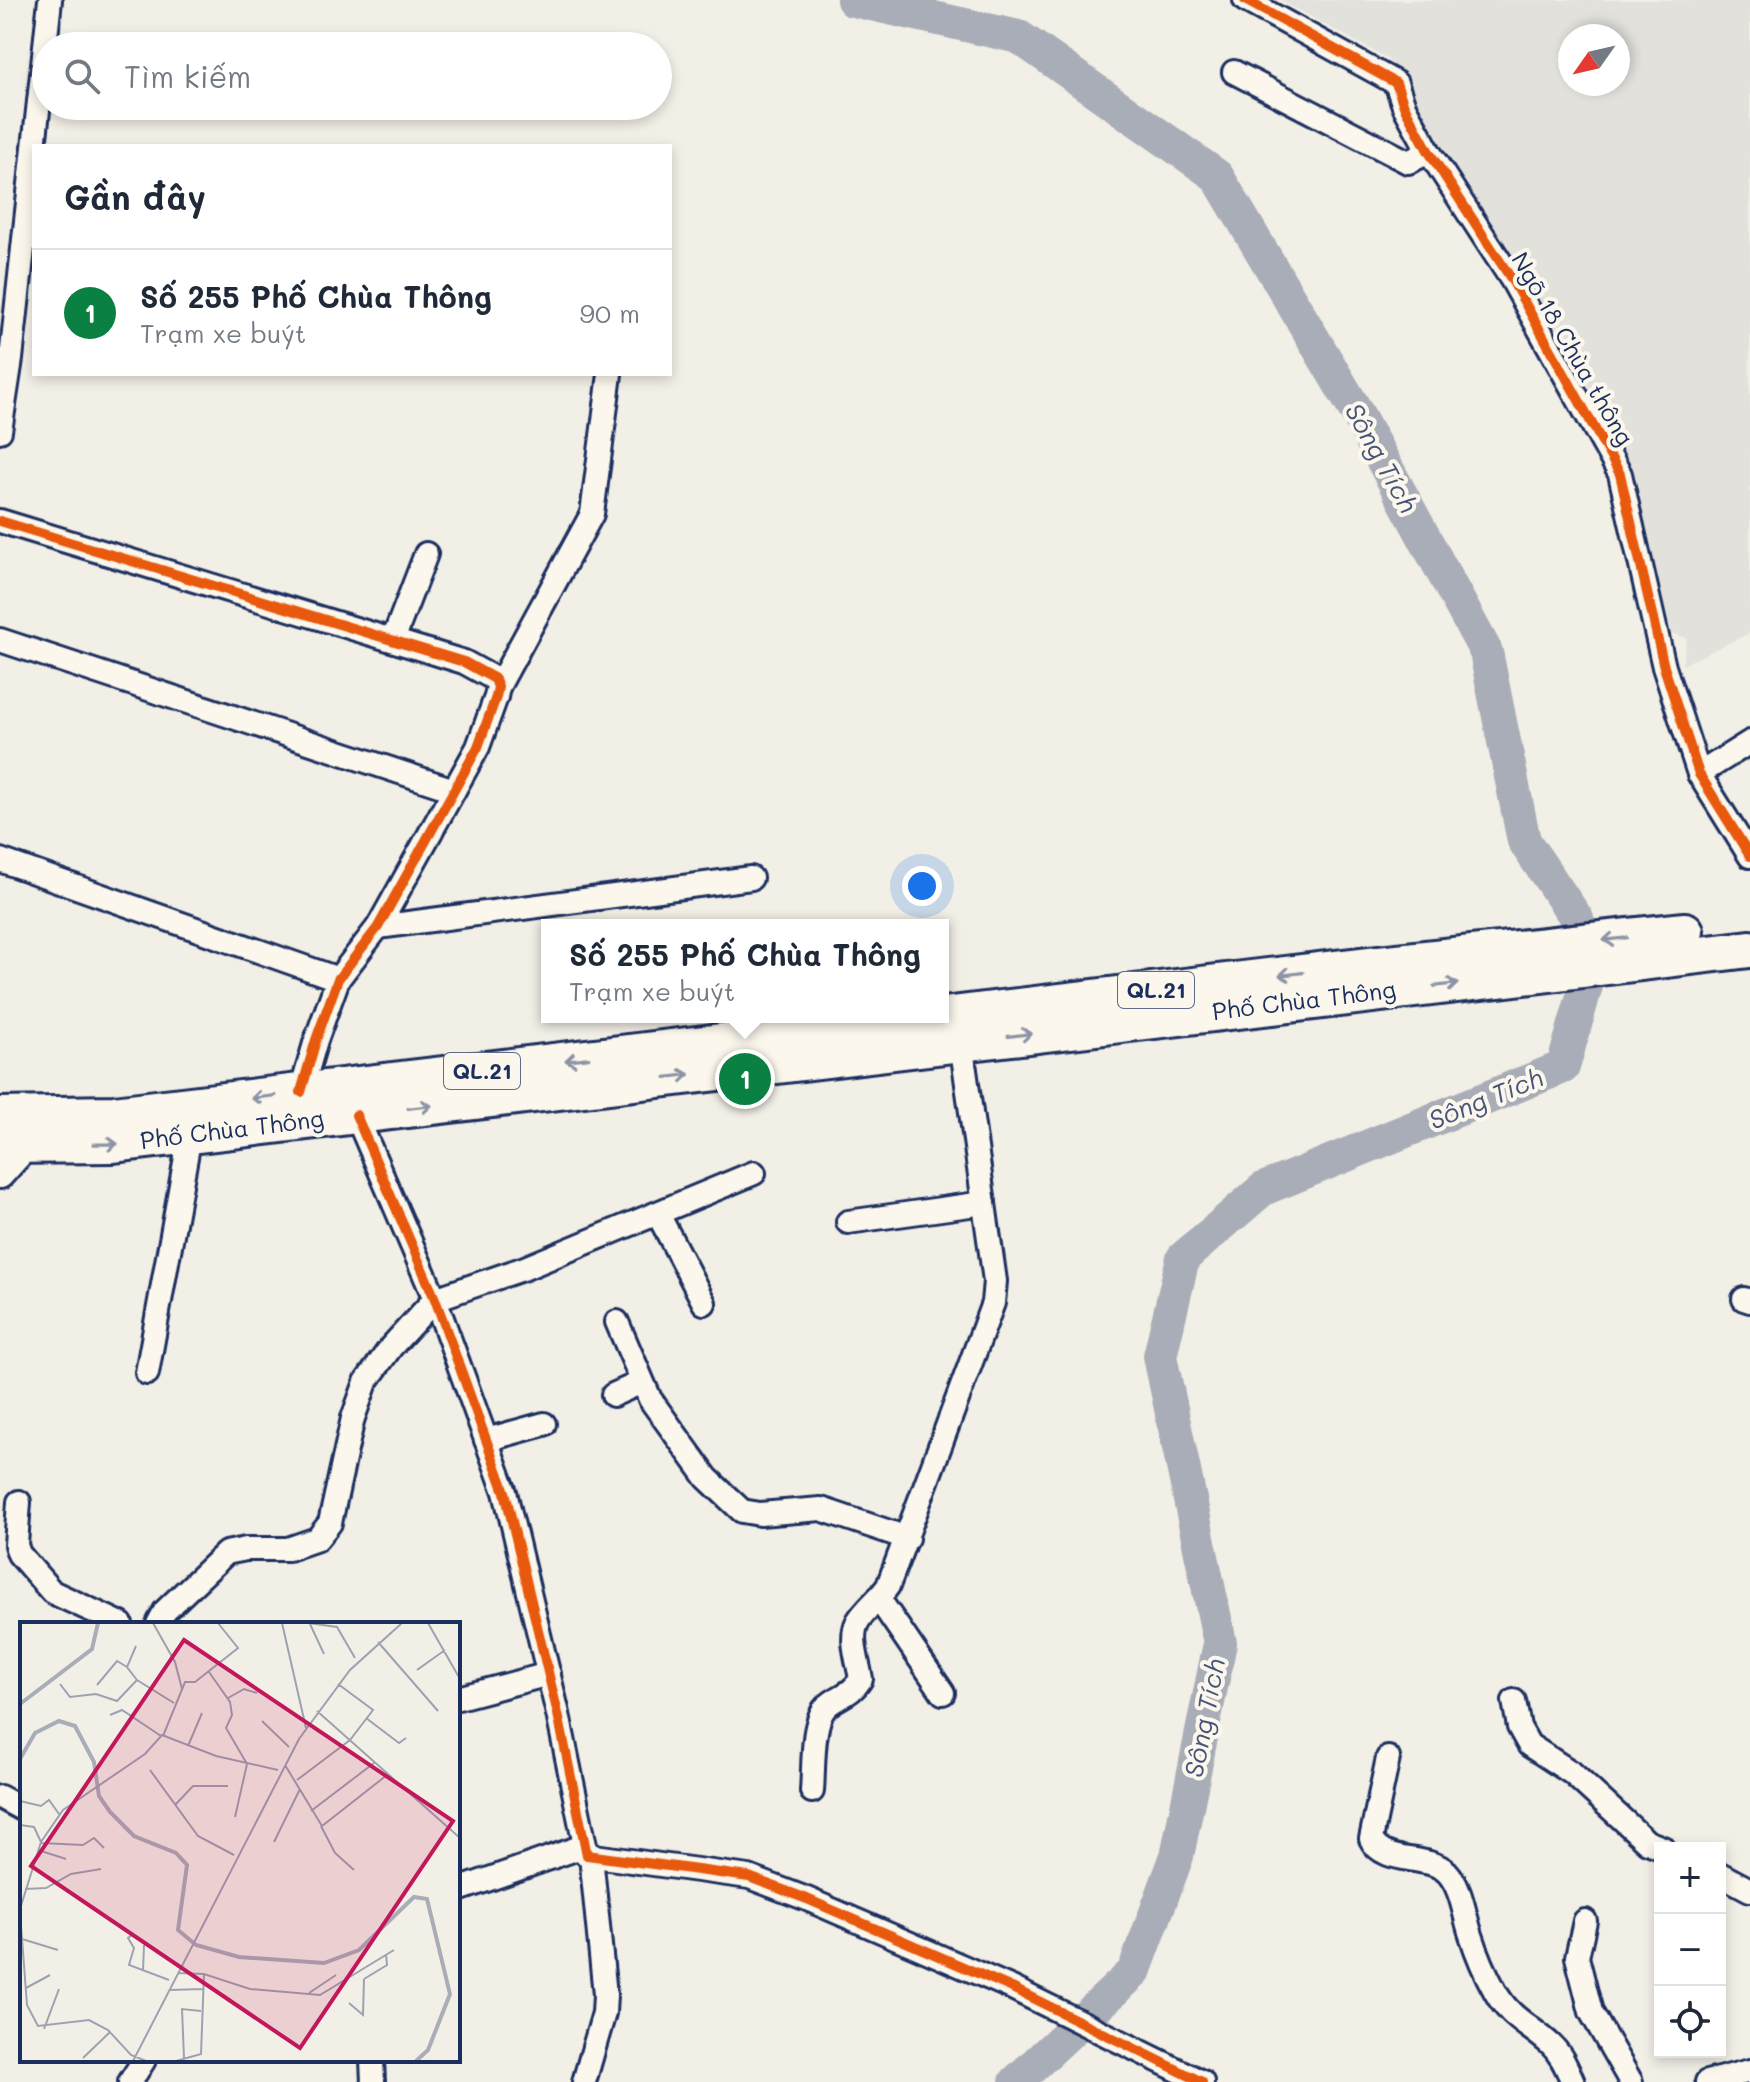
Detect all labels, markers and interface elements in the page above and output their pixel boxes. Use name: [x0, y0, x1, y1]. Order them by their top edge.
north arrow: [1558, 24, 1630, 96]
search box: [32, 32, 672, 120]
icon: search: [60, 54, 104, 98]
text: Tìm kiếm: [124, 56, 251, 96]
text: Gần đây: [64, 174, 206, 219]
street label: Ngõ 18 Chùa thông: [1505, 246, 1641, 451]
text: Số 255 Phố Chùa Thông: [140, 276, 492, 316]
text: 1: [84, 296, 96, 330]
text: 90 m: [580, 296, 640, 330]
text: Trạm xe buýt: [140, 316, 306, 350]
water label: Sông Tích: [1338, 397, 1426, 518]
your location: [902, 866, 942, 906]
popup: [541, 919, 949, 1023]
one-way arrow: [1602, 931, 1629, 946]
text: Số 255 Phố Chùa Thông: [569, 934, 921, 974]
one-way arrow: [1278, 967, 1305, 982]
road number: QL.21: [1118, 972, 1194, 1008]
street label: Phố Chùa Thông: [1210, 973, 1397, 1026]
text: Trạm xe buýt: [569, 974, 735, 1008]
one-way arrow: [1432, 977, 1459, 992]
one-way arrow: [1006, 1028, 1032, 1043]
pin: 1: [719, 1049, 771, 1109]
one-way arrow: [564, 1052, 591, 1067]
road number: QL.21: [444, 1053, 520, 1089]
water label: Sông Tích: [1423, 1060, 1548, 1136]
one-way arrow: [664, 1069, 691, 1084]
one-way arrow: [250, 1089, 277, 1104]
one-way arrow: [406, 1100, 433, 1115]
street label: Phố Chùa Thông: [138, 1102, 325, 1155]
one-way arrow: [92, 1136, 119, 1151]
inset map: [20, 1622, 460, 2062]
water label: Sông Tích: [1176, 1655, 1232, 1780]
map controls: [1654, 1842, 1726, 2058]
button: +: [1654, 1842, 1726, 1914]
button: −: [1654, 1914, 1726, 1986]
button: locate: [1654, 1986, 1726, 2058]

